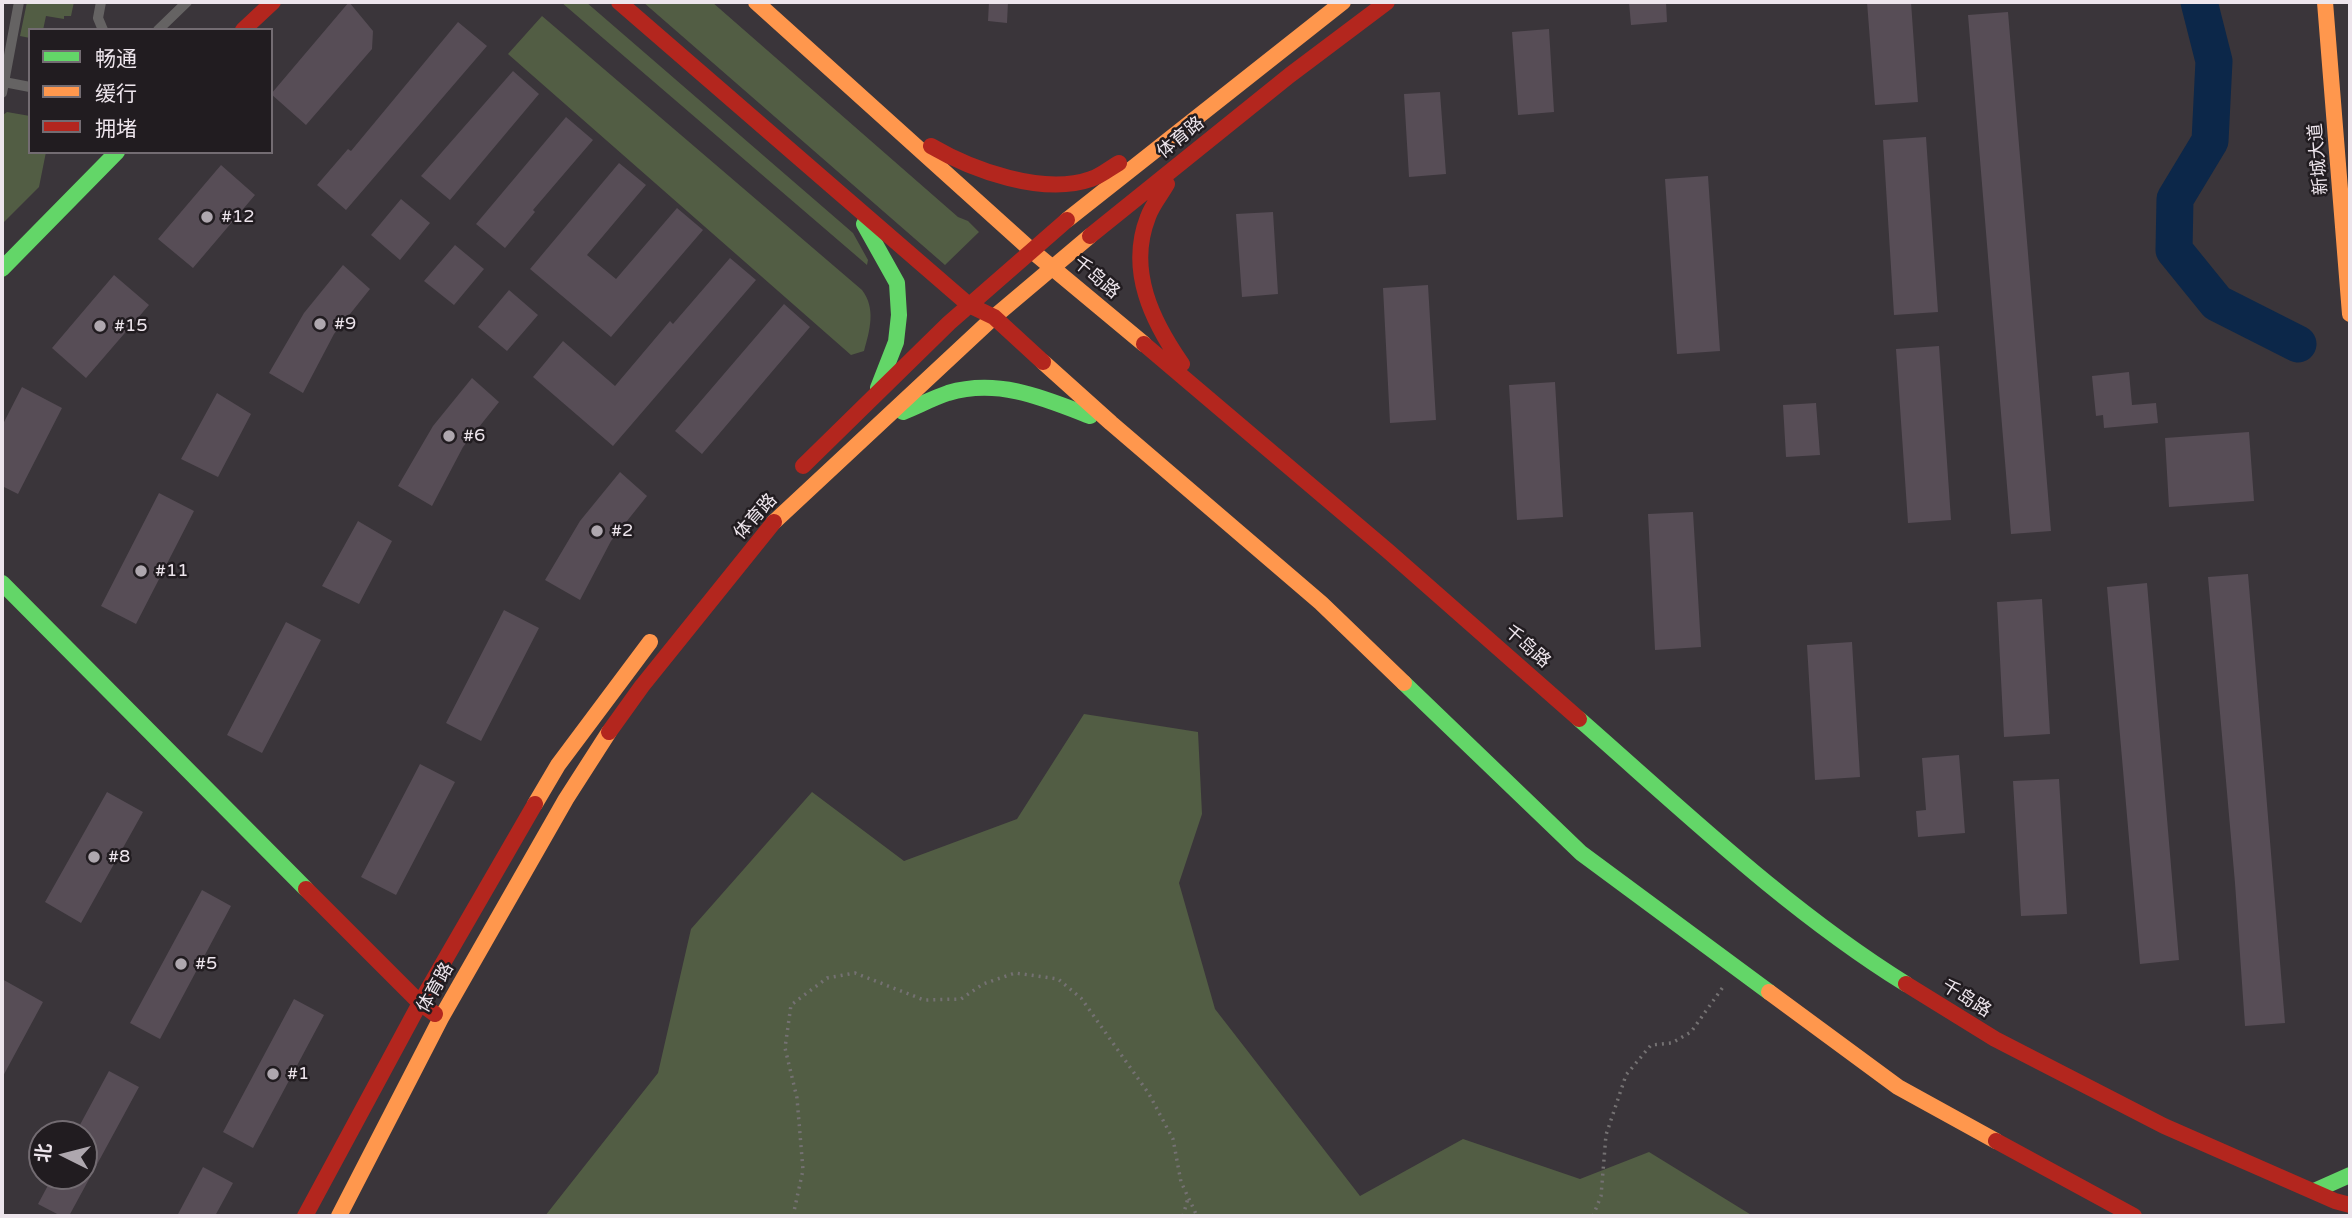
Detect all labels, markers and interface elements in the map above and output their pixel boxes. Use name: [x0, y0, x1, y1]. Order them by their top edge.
legend: [28, 28, 273, 154]
text: 畅通: [95, 47, 137, 72]
text: 缓行: [95, 82, 137, 107]
street label: 体育路: [1153, 113, 1209, 163]
text: 拥堵: [95, 117, 137, 142]
street label: 新城大道: [2305, 122, 2333, 196]
place label: #12: [221, 206, 255, 228]
marker: #12: [199, 209, 215, 225]
street label: 千岛路: [1068, 252, 1124, 304]
place label: #9: [334, 313, 356, 335]
place label: #15: [114, 315, 148, 337]
marker: #9: [312, 316, 328, 332]
marker: #15: [92, 318, 108, 334]
place label: #6: [463, 425, 485, 447]
marker: #6: [441, 428, 457, 444]
street label: 体育路: [730, 490, 782, 544]
place label: #2: [611, 520, 633, 542]
marker: #2: [589, 523, 605, 539]
place label: #11: [155, 560, 189, 582]
marker: #11: [133, 563, 149, 579]
street label: 千岛路: [1500, 621, 1554, 673]
place label: #8: [108, 846, 130, 868]
marker: #8: [86, 849, 102, 865]
place label: #5: [195, 953, 217, 975]
marker: #5: [173, 956, 189, 972]
street label: 体育路: [413, 959, 459, 1017]
street label: 千岛路: [1937, 976, 1995, 1022]
place label: #1: [287, 1063, 309, 1085]
marker: #1: [265, 1066, 281, 1082]
north arrow: [28, 1120, 98, 1190]
text: 北: [32, 1142, 56, 1164]

